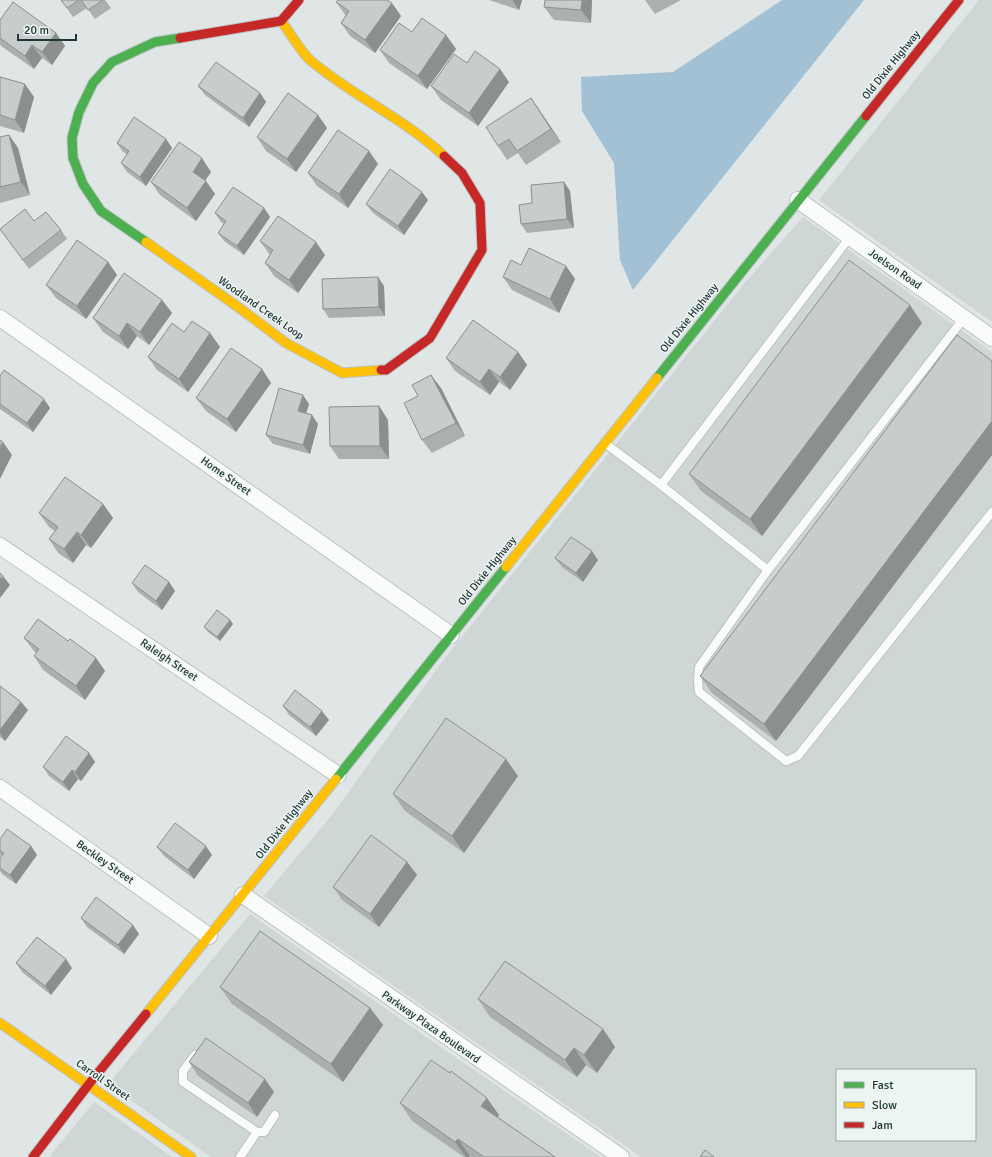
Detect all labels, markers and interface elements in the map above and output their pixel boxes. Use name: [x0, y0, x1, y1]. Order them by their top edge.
scale bar: [18, 16, 76, 42]
text: 20 m: [24, 23, 49, 38]
street label: Old Dixie Highway: [859, 27, 923, 102]
street label: Joelson Road: [866, 246, 924, 292]
street label: Woodland Creek Loop: [216, 274, 306, 343]
street label: Old Dixie Highway: [657, 280, 721, 355]
street label: Home Street: [198, 454, 254, 498]
street label: Old Dixie Highway: [455, 533, 519, 608]
street label: Raleigh Street: [138, 636, 200, 684]
street label: Old Dixie Highway: [253, 786, 316, 862]
street label: Beckley Street: [74, 837, 136, 887]
street label: Parkway Plaza Boulevard: [379, 988, 483, 1066]
street label: Carroll Street: [73, 1057, 133, 1104]
legend: [836, 1069, 976, 1141]
text: Fast: [872, 1078, 893, 1093]
text: Slow: [872, 1098, 897, 1113]
text: Jam: [872, 1118, 893, 1133]

